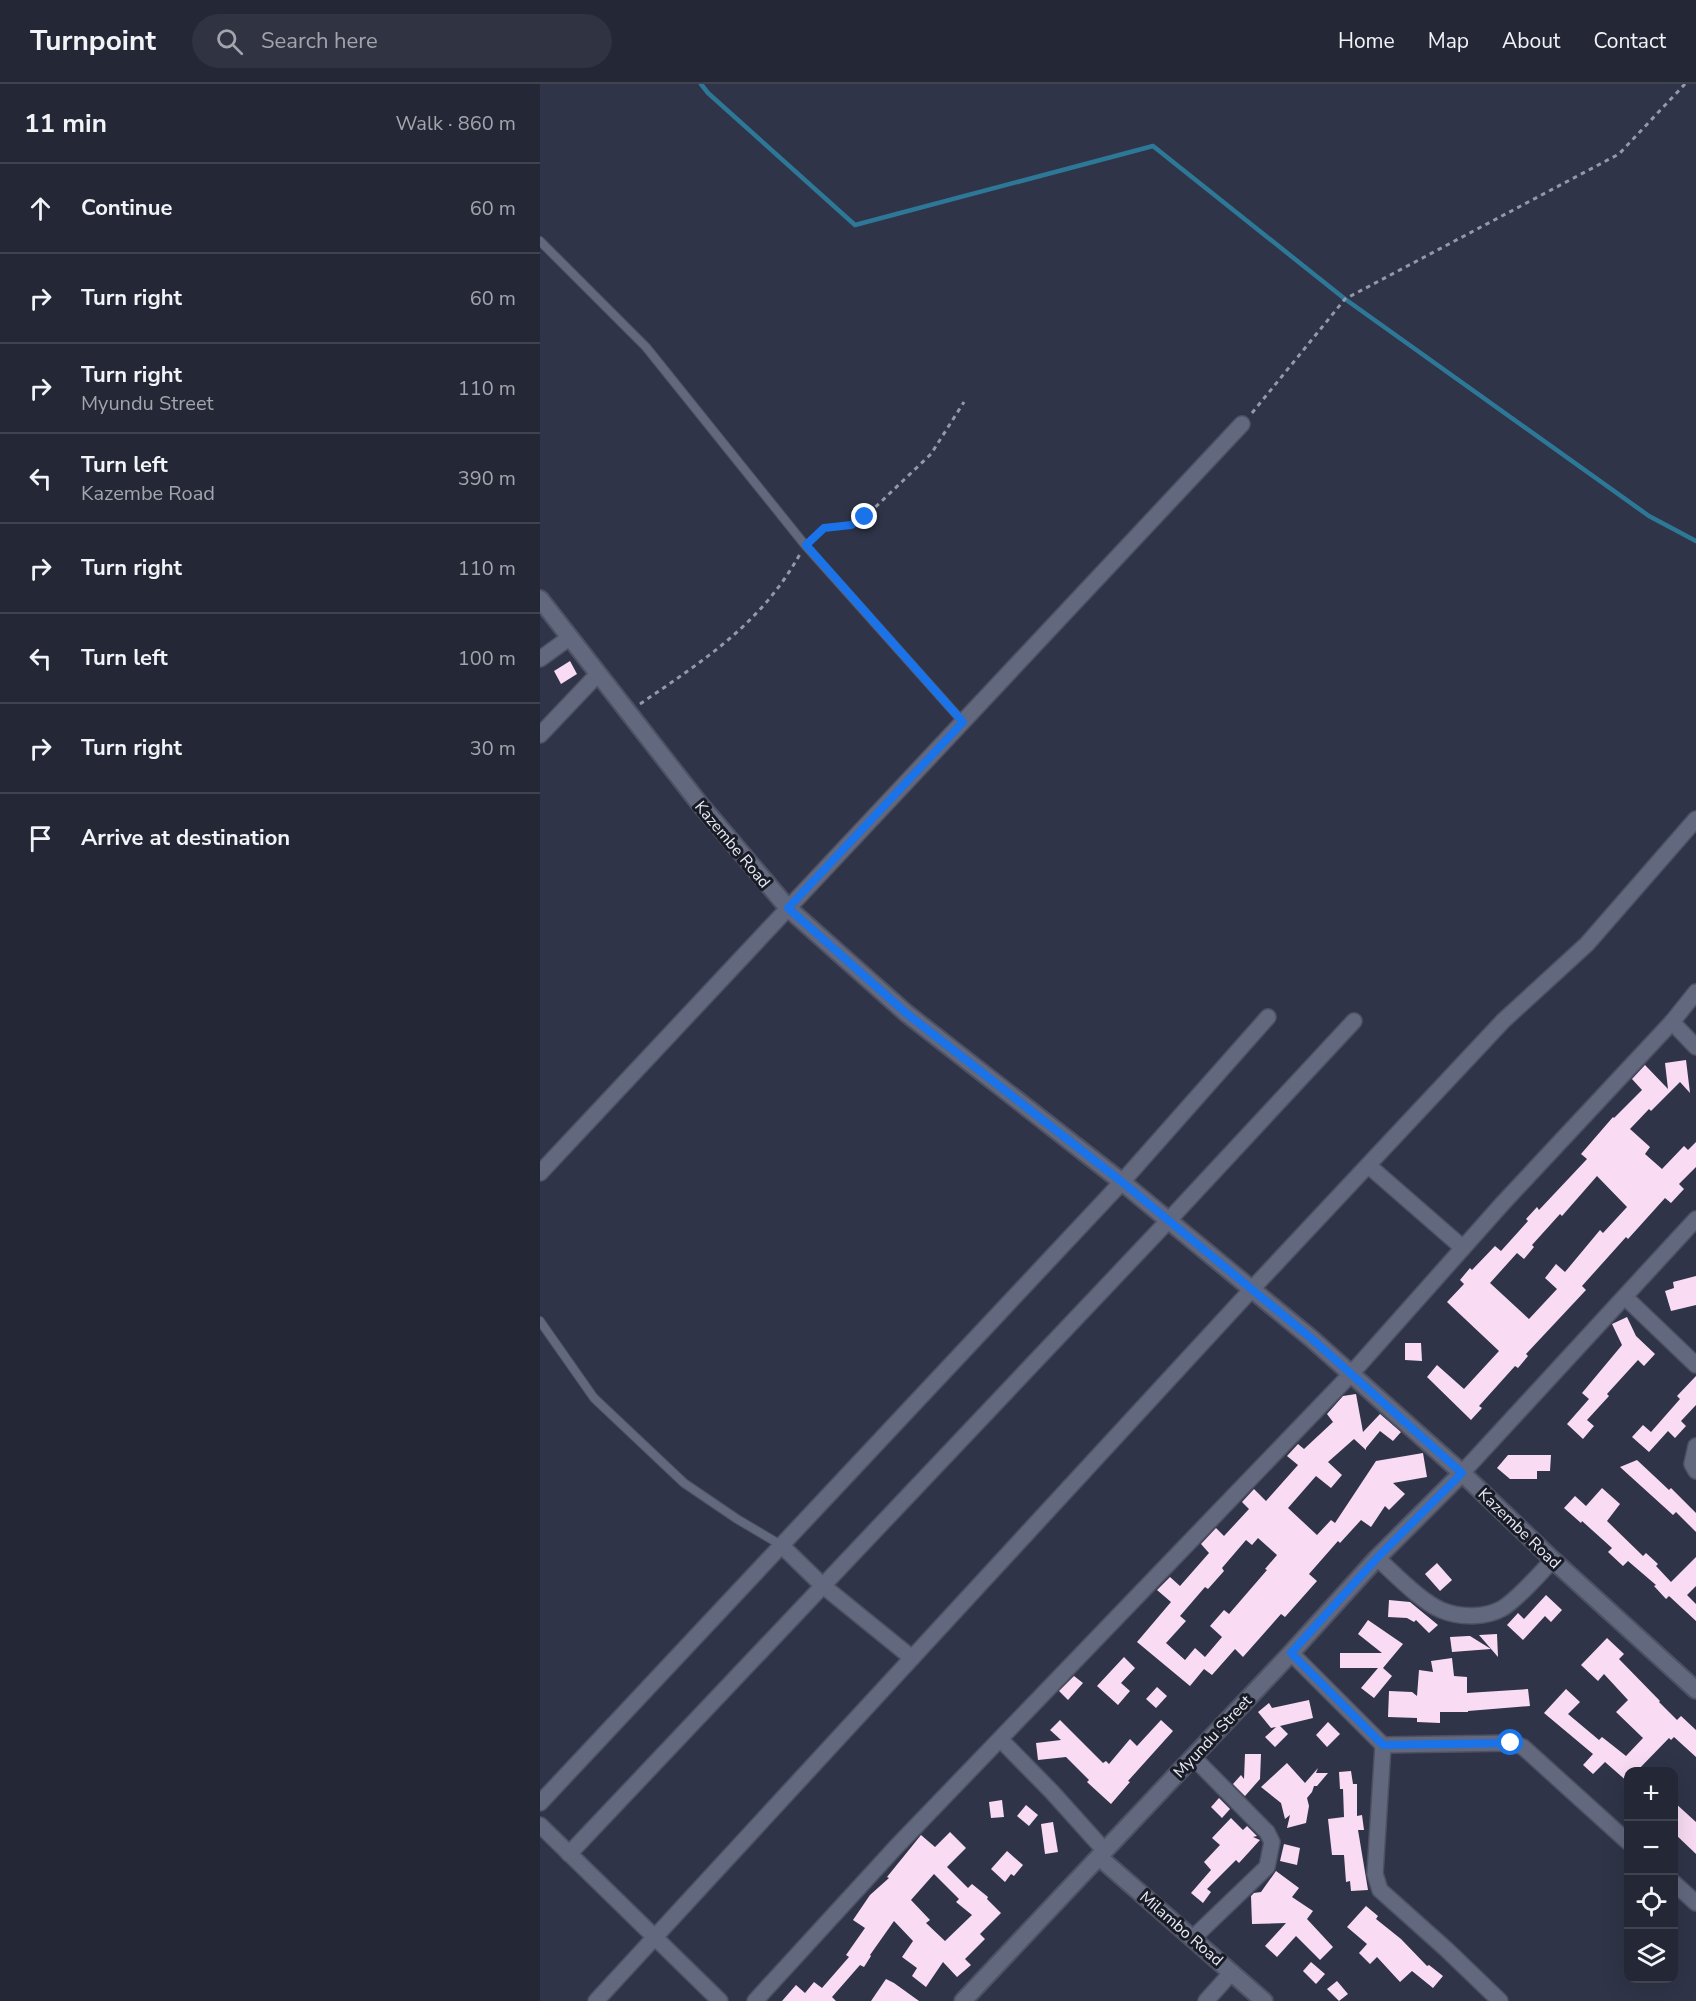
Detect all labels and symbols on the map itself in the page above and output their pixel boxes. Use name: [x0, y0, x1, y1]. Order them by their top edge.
route end: [851, 503, 877, 529]
street label: Kazembe Road: [689, 797, 775, 893]
street label: Kazembe Road: [1473, 1484, 1565, 1574]
street label: Myundu Street: [1169, 1690, 1257, 1783]
route start: [1497, 1729, 1523, 1755]
street label: Milambo Road: [1135, 1886, 1228, 1971]

